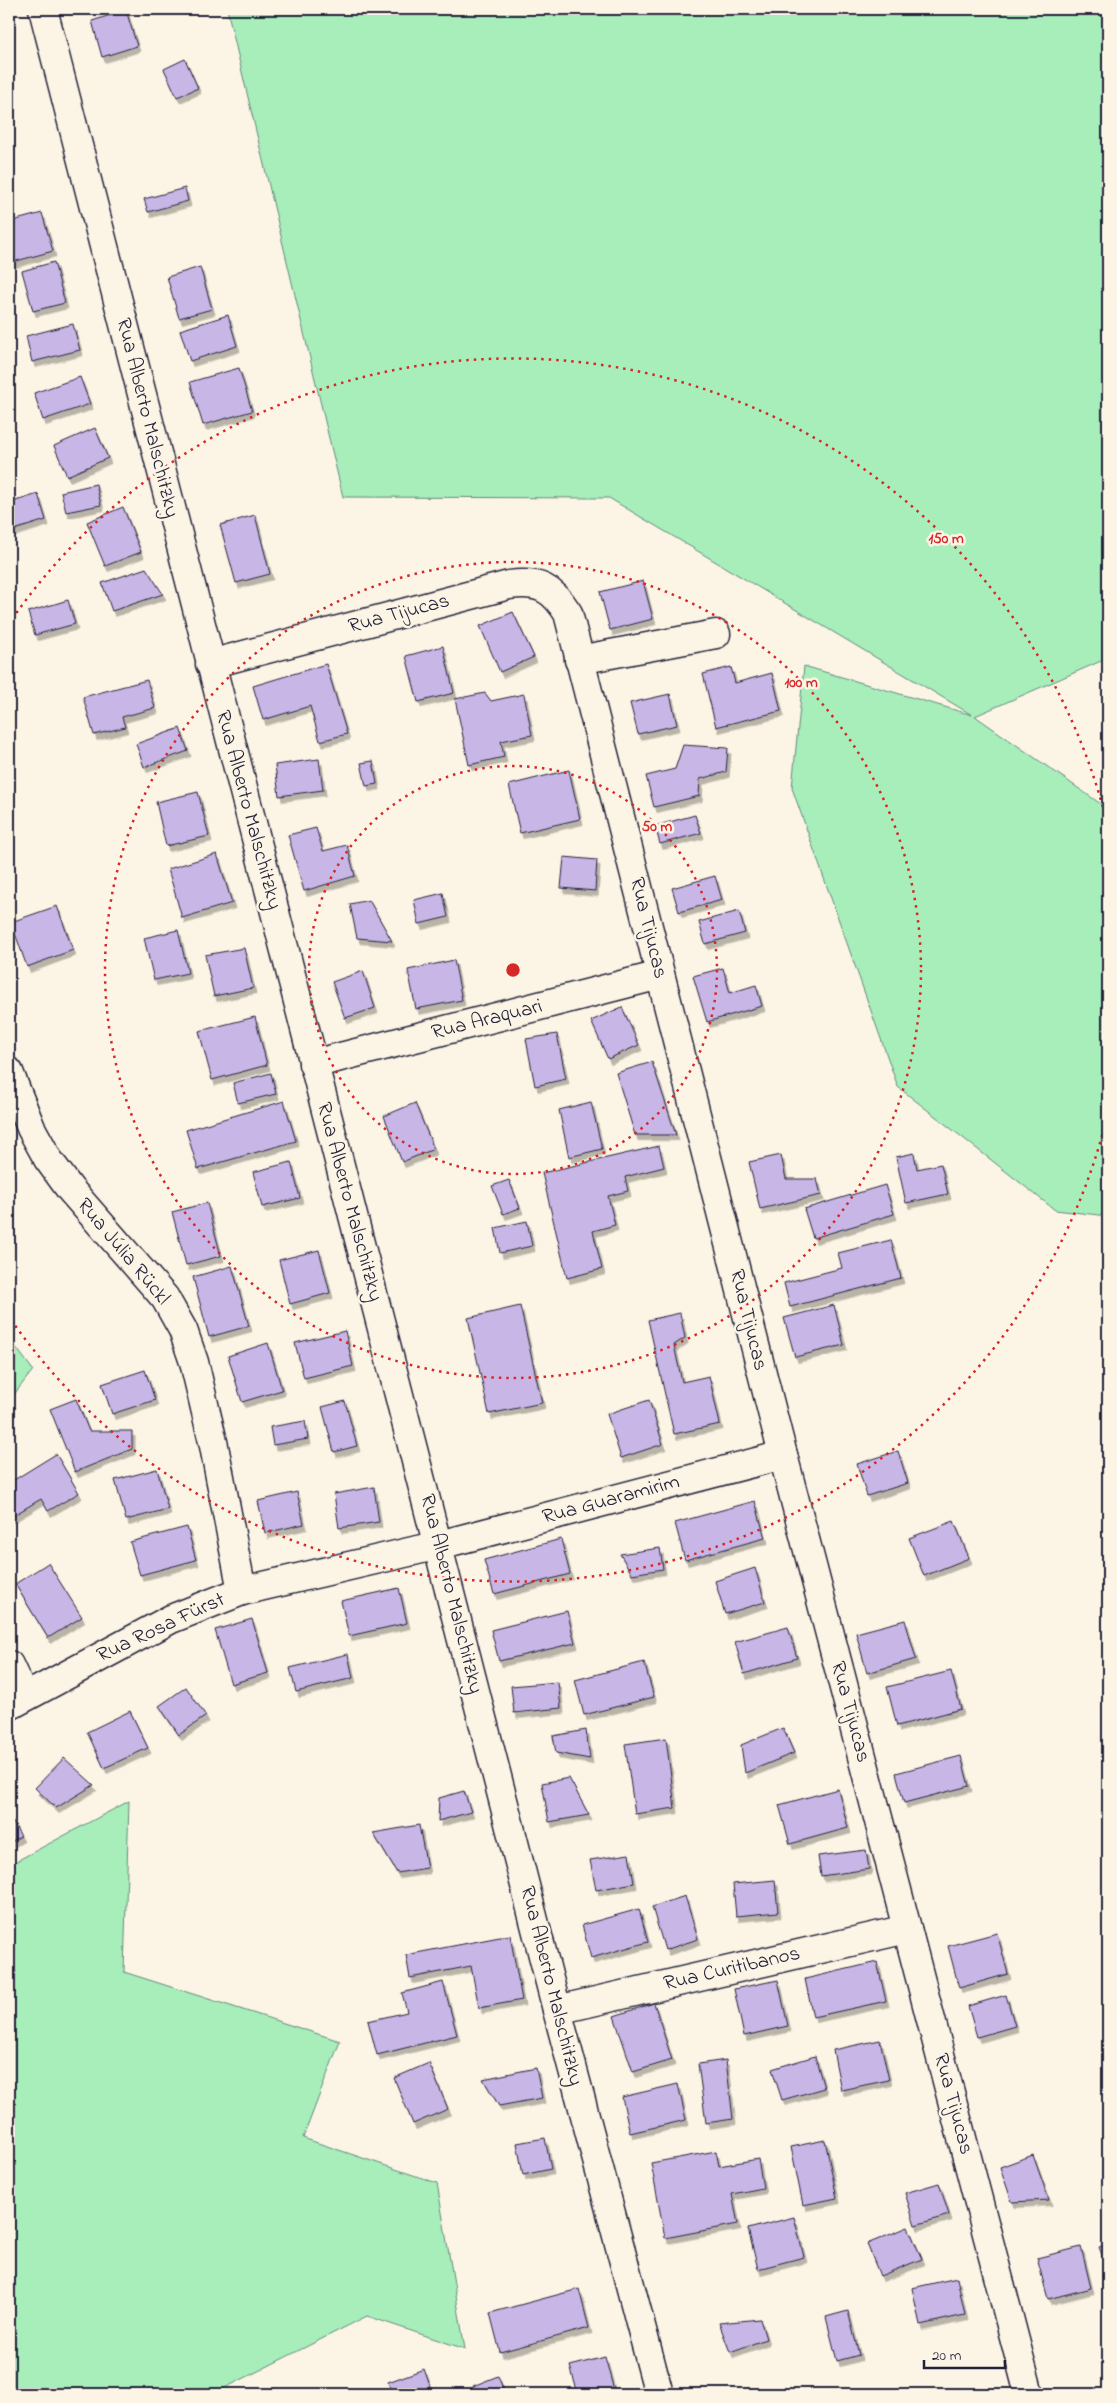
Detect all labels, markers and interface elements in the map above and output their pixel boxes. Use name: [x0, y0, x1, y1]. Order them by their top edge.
street label: Rua Alberto Malschitzky: [106, 315, 186, 522]
text: 150 m: [928, 528, 964, 550]
street label: Rua Tijucas: [345, 586, 453, 642]
text: 100 m: [784, 672, 818, 694]
street label: Rua Alberto Malschitzky: [205, 707, 289, 913]
text: 50 m: [642, 816, 673, 838]
street label: Rua Tijucas: [621, 874, 675, 982]
centre of rings: [504, 961, 522, 979]
street label: Rua Araquari: [428, 992, 546, 1048]
street label: Rua Alberto Malschitzky: [306, 1099, 390, 1305]
street label: Rua Júlia Rückl: [69, 1192, 177, 1312]
street label: Rua Tijucas: [721, 1266, 775, 1374]
street label: Rua Guaramirim: [539, 1467, 683, 1533]
street label: Rua Alberto Malschitzky: [410, 1491, 490, 1698]
street label: Rua Rosa Fürst: [92, 1585, 230, 1671]
street label: Rua Tijucas: [822, 1658, 878, 1766]
street label: Rua Alberto Malschitzky: [510, 1883, 590, 2090]
street label: Rua Curitibanos: [661, 1939, 803, 1999]
street label: Rua Tijucas: [925, 2050, 981, 2158]
scale bar: [924, 2338, 1006, 2370]
text: 20 m: [932, 2345, 962, 2367]

